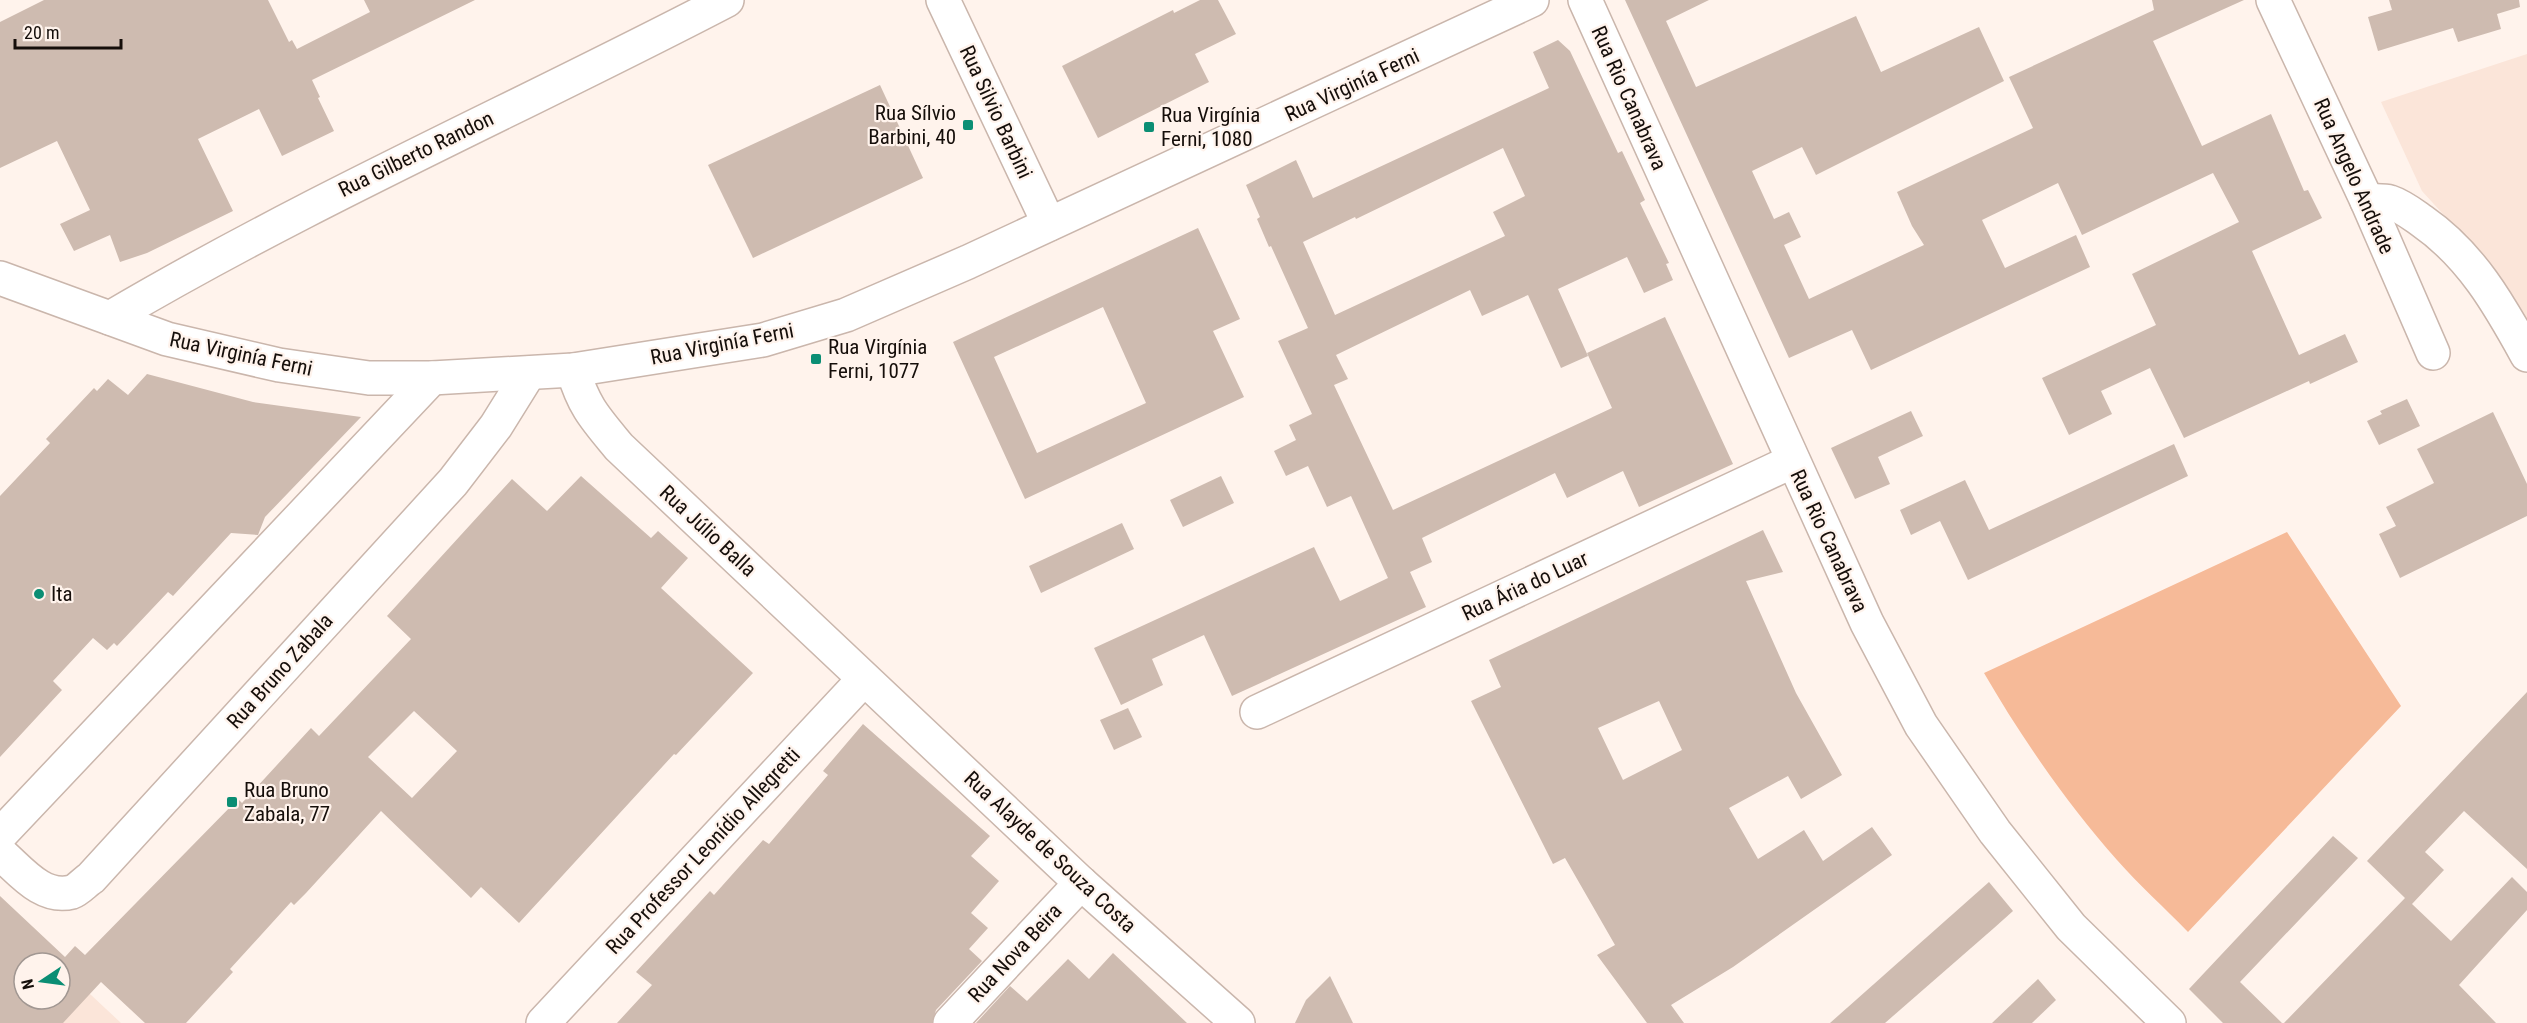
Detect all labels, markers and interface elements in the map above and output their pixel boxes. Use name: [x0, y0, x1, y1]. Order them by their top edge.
scale bar: [15, 12, 122, 50]
text: 20 m: [24, 22, 59, 43]
street label: Rua Rio Canabrava: [1587, 22, 1671, 174]
street label: Rua Silvio Barbini: [955, 42, 1037, 182]
street label: Rua Virginía Ferni: [1281, 43, 1423, 127]
street label: Rua Angelo Andrade: [2309, 94, 2399, 258]
place label: Rua Sílvio Barbini, 40: [868, 101, 956, 149]
place label: Rua Virgínia Ferni, 1080: [1161, 103, 1260, 151]
street label: Rua Gilberto Randon: [335, 106, 497, 202]
marker: Rua Sílvio Barbini, 40: [961, 118, 975, 132]
marker: Rua Virgínia Ferni, 1080: [1142, 120, 1156, 134]
street label: Rua Virginía Ferni: [648, 318, 796, 370]
street label: Rua Virginía Ferni: [167, 327, 315, 381]
place label: Rua Virgínia Ferni, 1077: [828, 335, 927, 383]
marker: Rua Virgínia Ferni, 1077: [809, 352, 823, 366]
street label: Rua Rio Canabrava: [1785, 466, 1873, 616]
street label: Rua Júlio Balla: [655, 480, 761, 582]
street label: Rua Ária do Luar: [1458, 546, 1592, 626]
place label: Ita: [51, 582, 73, 606]
marker: Ita: [32, 587, 46, 601]
street label: Rua Bruno Zabala: [222, 609, 338, 733]
street label: Rua Professor Leonídio Allegretti: [601, 743, 805, 959]
street label: Rua Alayde de Souza Costa: [959, 766, 1141, 938]
place label: Rua Bruno Zabala, 77: [244, 778, 330, 826]
marker: Rua Bruno Zabala, 77: [225, 795, 239, 809]
street label: Rua Nova Beira: [963, 899, 1067, 1007]
north arrow: [12, 951, 72, 1011]
text: N: [18, 977, 38, 991]

